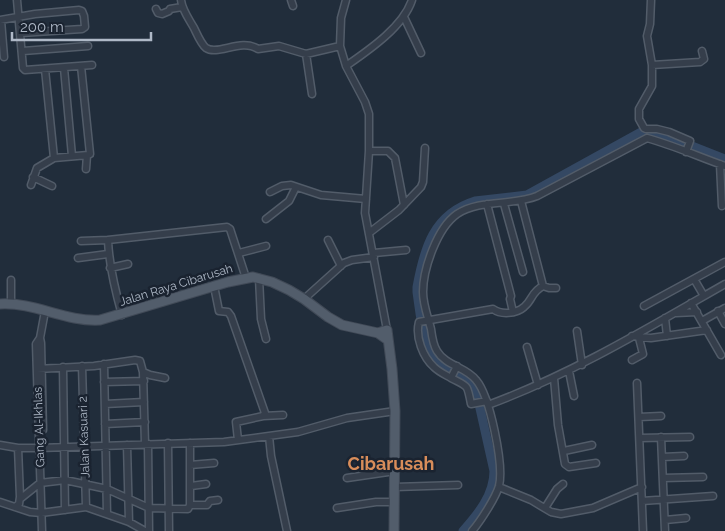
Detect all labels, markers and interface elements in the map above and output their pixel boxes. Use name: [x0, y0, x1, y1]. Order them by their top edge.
scale bar: [12, 10, 151, 42]
text: 200 m: [20, 18, 64, 36]
street label: Jalan Raya Cibarusah: [118, 261, 234, 309]
street label: Gang Al-Ikhlas: [31, 386, 47, 467]
street label: Jalan Kasuari 2: [76, 396, 92, 478]
district label: Cibarusah: [348, 453, 434, 474]

